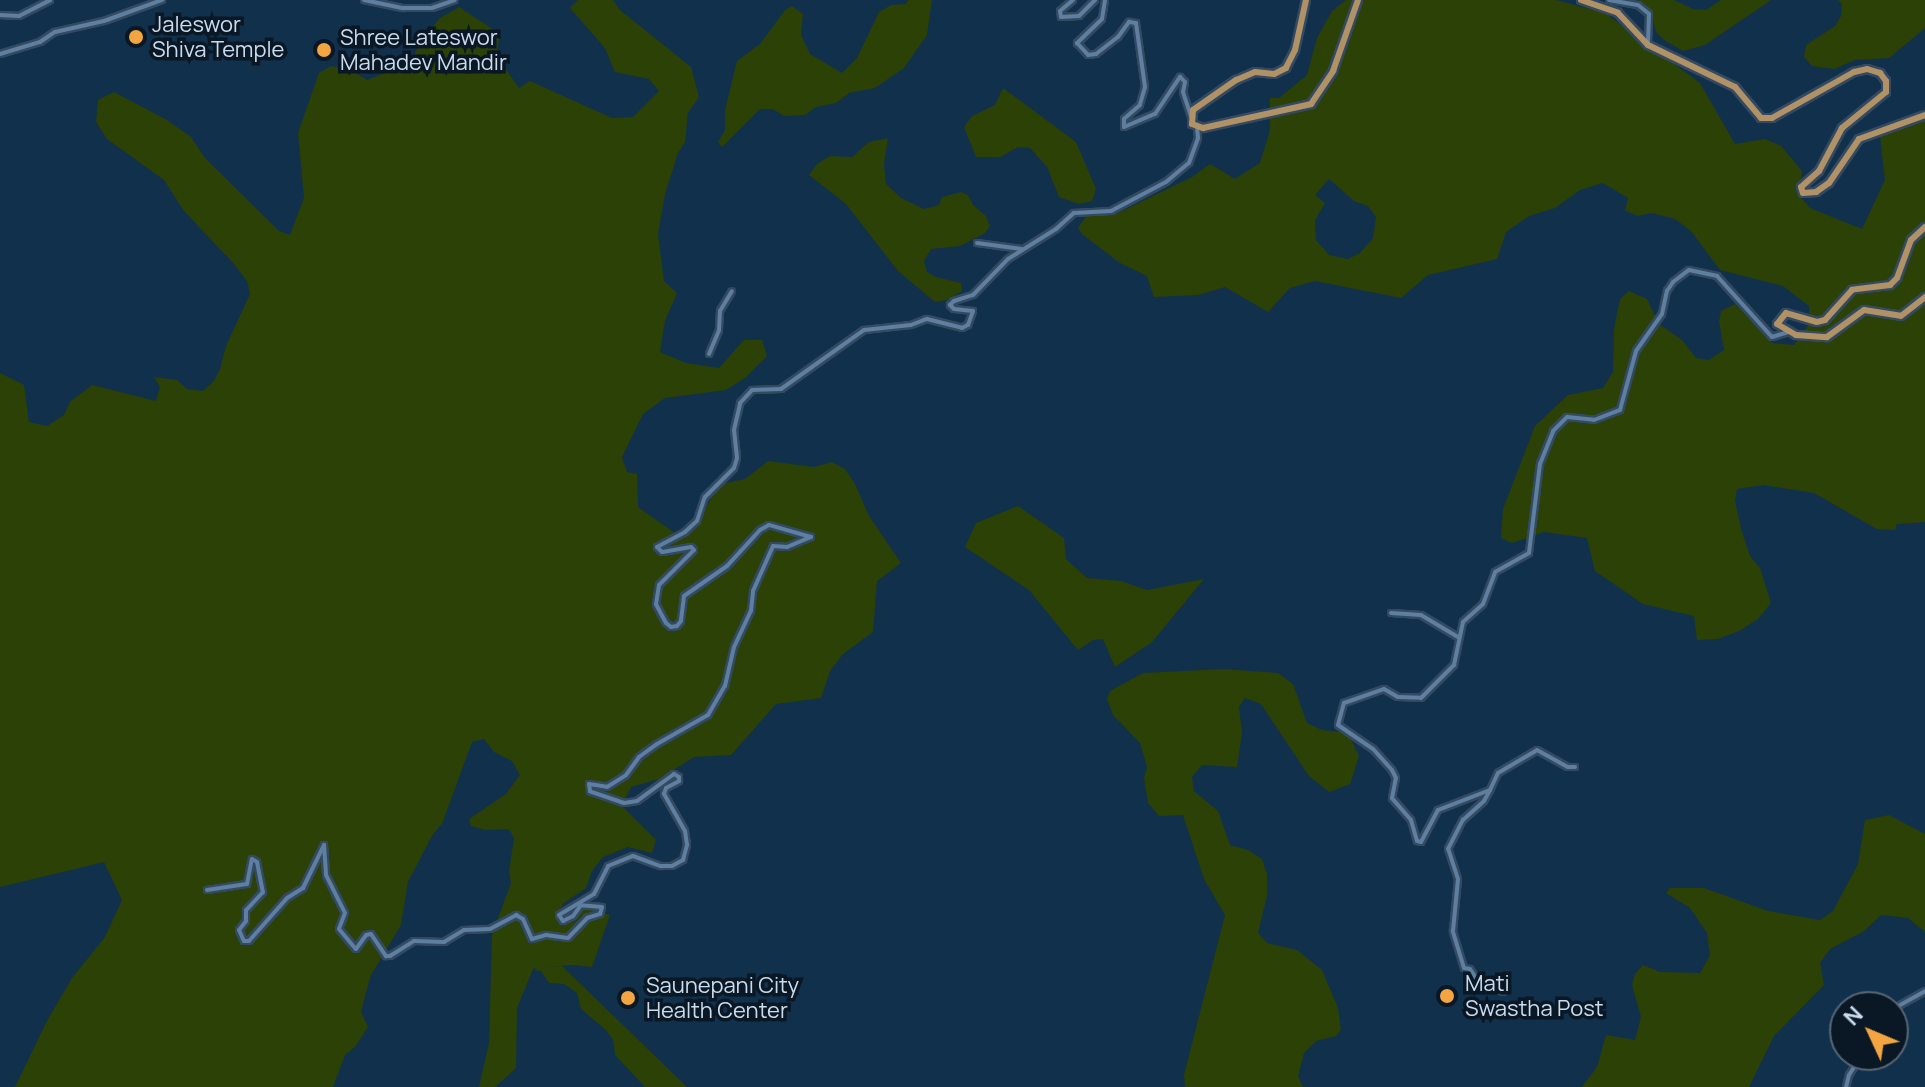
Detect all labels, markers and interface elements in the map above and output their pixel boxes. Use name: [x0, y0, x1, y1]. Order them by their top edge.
place label: Jaleswor Shiva Temple: [152, 11, 284, 62]
place label: Shree Lateswor Mahadev Mandir: [340, 24, 507, 76]
marker: Jaleswor Shiva Temple: [127, 28, 145, 46]
marker: Shree Lateswor Mahadev Mandir: [315, 41, 333, 59]
place label: Mati Swastha Post: [1465, 970, 1604, 1022]
place label: Saunepani City Health Center: [646, 972, 799, 1024]
marker: Mati Swastha Post: [1436, 985, 1458, 1007]
marker: Saunepani City Health Center: [617, 987, 639, 1009]
north arrow: [1829, 991, 1909, 1071]
text: N: [1837, 1000, 1869, 1032]

